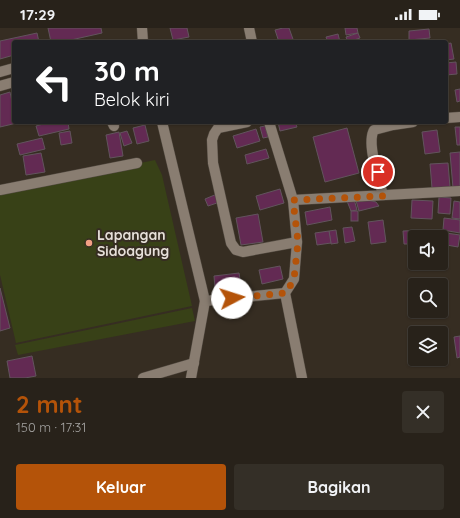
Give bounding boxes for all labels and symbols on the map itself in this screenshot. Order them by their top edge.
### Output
pin [361,155,395,189]
place label: Lapangan Sidoagung [97,226,169,260]
marker: Lapangan Sidoagung [84,238,94,248]
position arrow [211,277,253,319]

